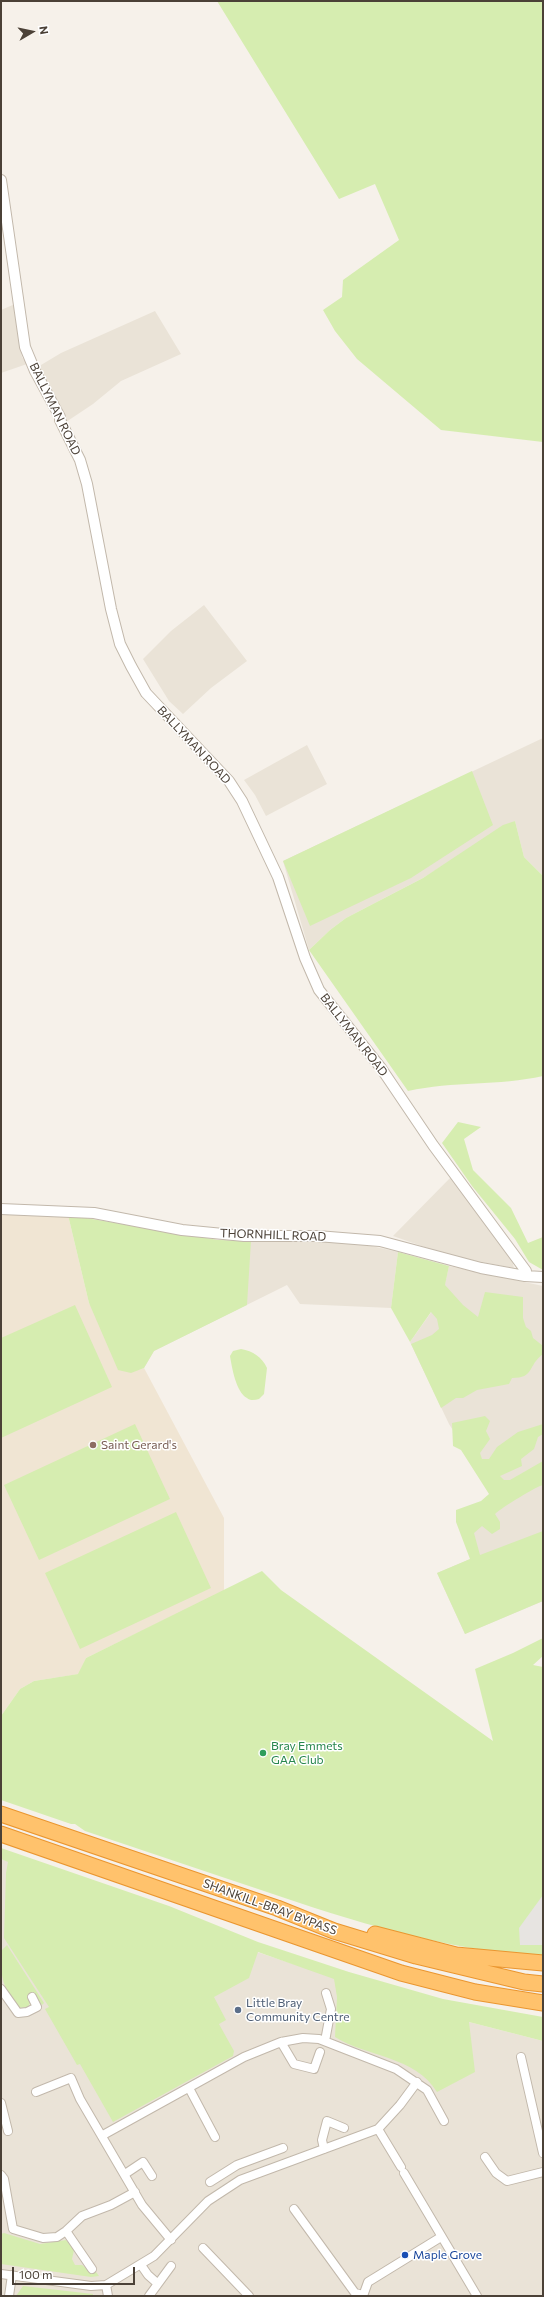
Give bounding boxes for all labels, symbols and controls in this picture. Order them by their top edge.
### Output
north arrow [12,12,52,52]
text: N [37,25,51,35]
street label: BALLYMAN ROAD [26,360,84,458]
street label: BALLYMAN ROAD [154,703,234,787]
street label: BALLYMAN ROAD [317,991,391,1079]
street label: THORNHILL ROAD [220,1226,326,1244]
place label: Saint Gerard's [101,1438,177,1452]
marker: Saint Gerard's [88,1440,98,1450]
place label: Bray Emmets GAA Club [271,1739,343,1767]
marker: Bray Emmets GAA Club [258,1748,268,1758]
street label: SHANKILL-BRAY BYPASS [201,1876,339,1938]
place label: Little Bray Community Centre [246,1996,350,2024]
marker: Little Bray Community Centre [233,2005,243,2015]
place label: Maple Grove [413,2248,482,2262]
marker: Maple Grove [400,2250,410,2260]
scale bar [14,2259,137,2285]
text: 100 m [19,2267,53,2281]

